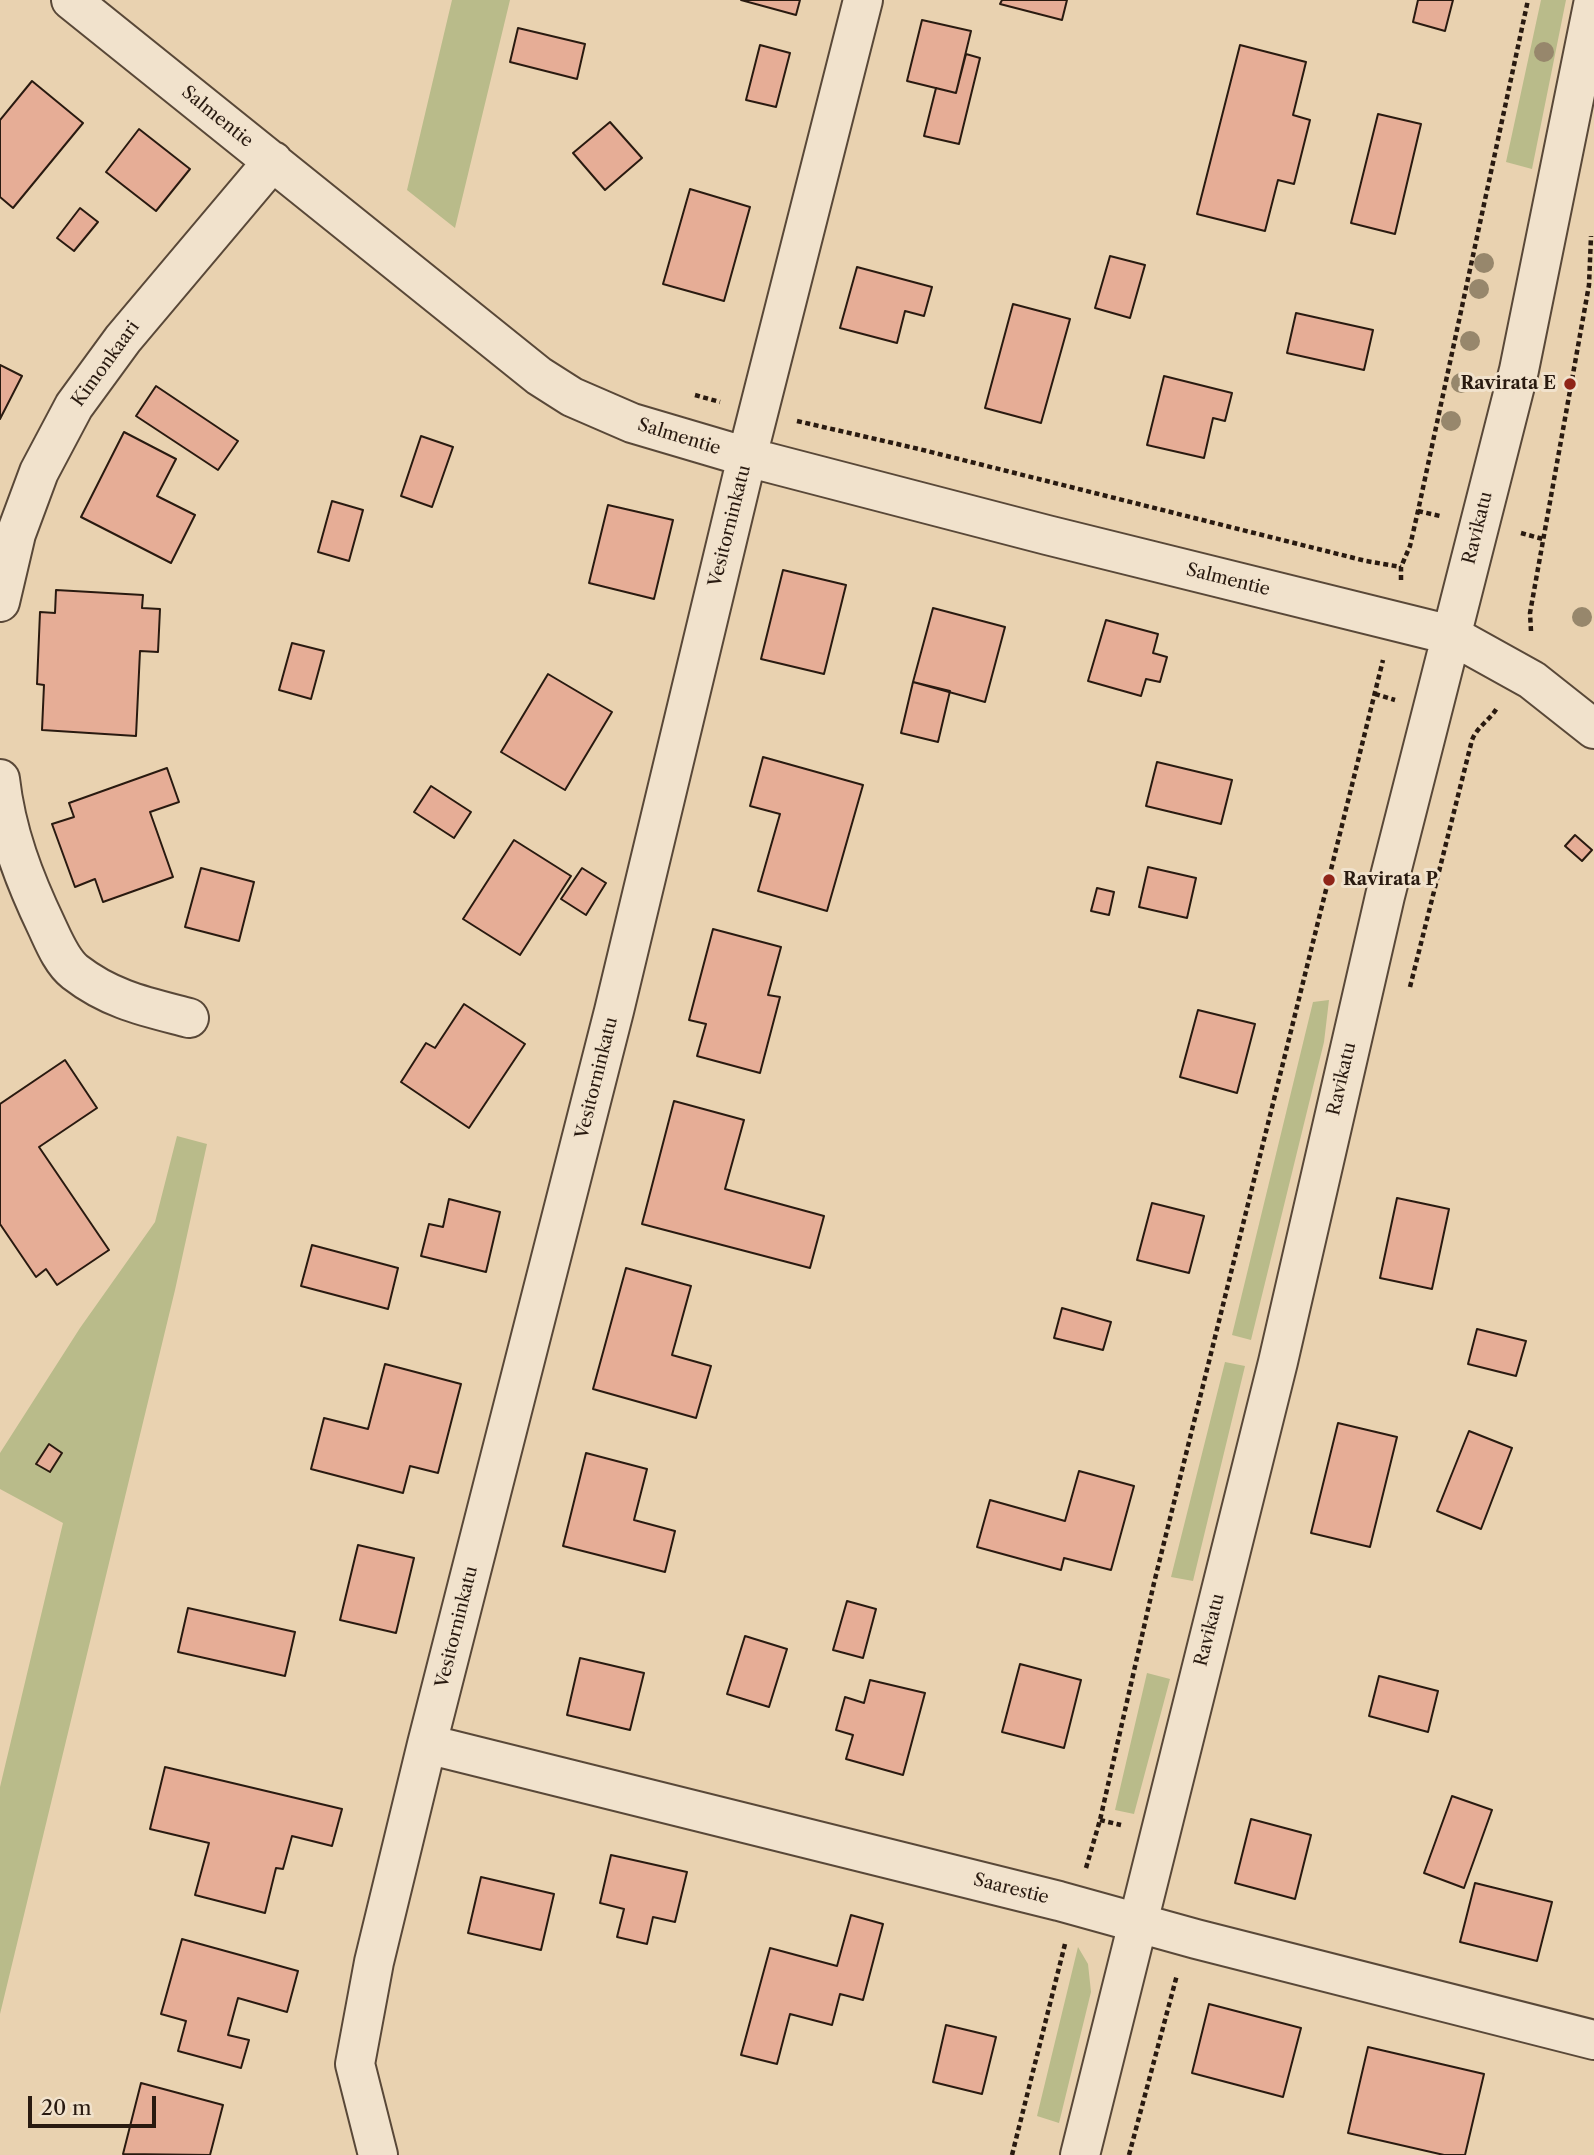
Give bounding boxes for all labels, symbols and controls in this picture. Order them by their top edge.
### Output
street label: Salmentie [177,82,257,152]
street label: Kimonkaari [68,317,144,411]
place label: Ravirata E [1460,373,1556,395]
marker: Ravirata E [1562,376,1578,392]
street label: Salmentie [635,414,723,460]
street label: Vesitorninkatu [704,463,756,589]
street label: Ravikatu [1459,489,1497,567]
street label: Salmentie [1184,559,1272,601]
place label: Ravirata P [1343,869,1438,891]
marker: Ravirata P [1321,872,1337,888]
street label: Vesitorninkatu [571,1015,623,1141]
street label: Ravikatu [1323,1040,1361,1118]
street label: Vesitorninkatu [431,1564,483,1690]
street label: Ravikatu [1191,1591,1229,1669]
street label: Saarestie [971,1869,1051,1909]
scale bar [32,2082,159,2126]
text: 20 m [41,2095,92,2120]

